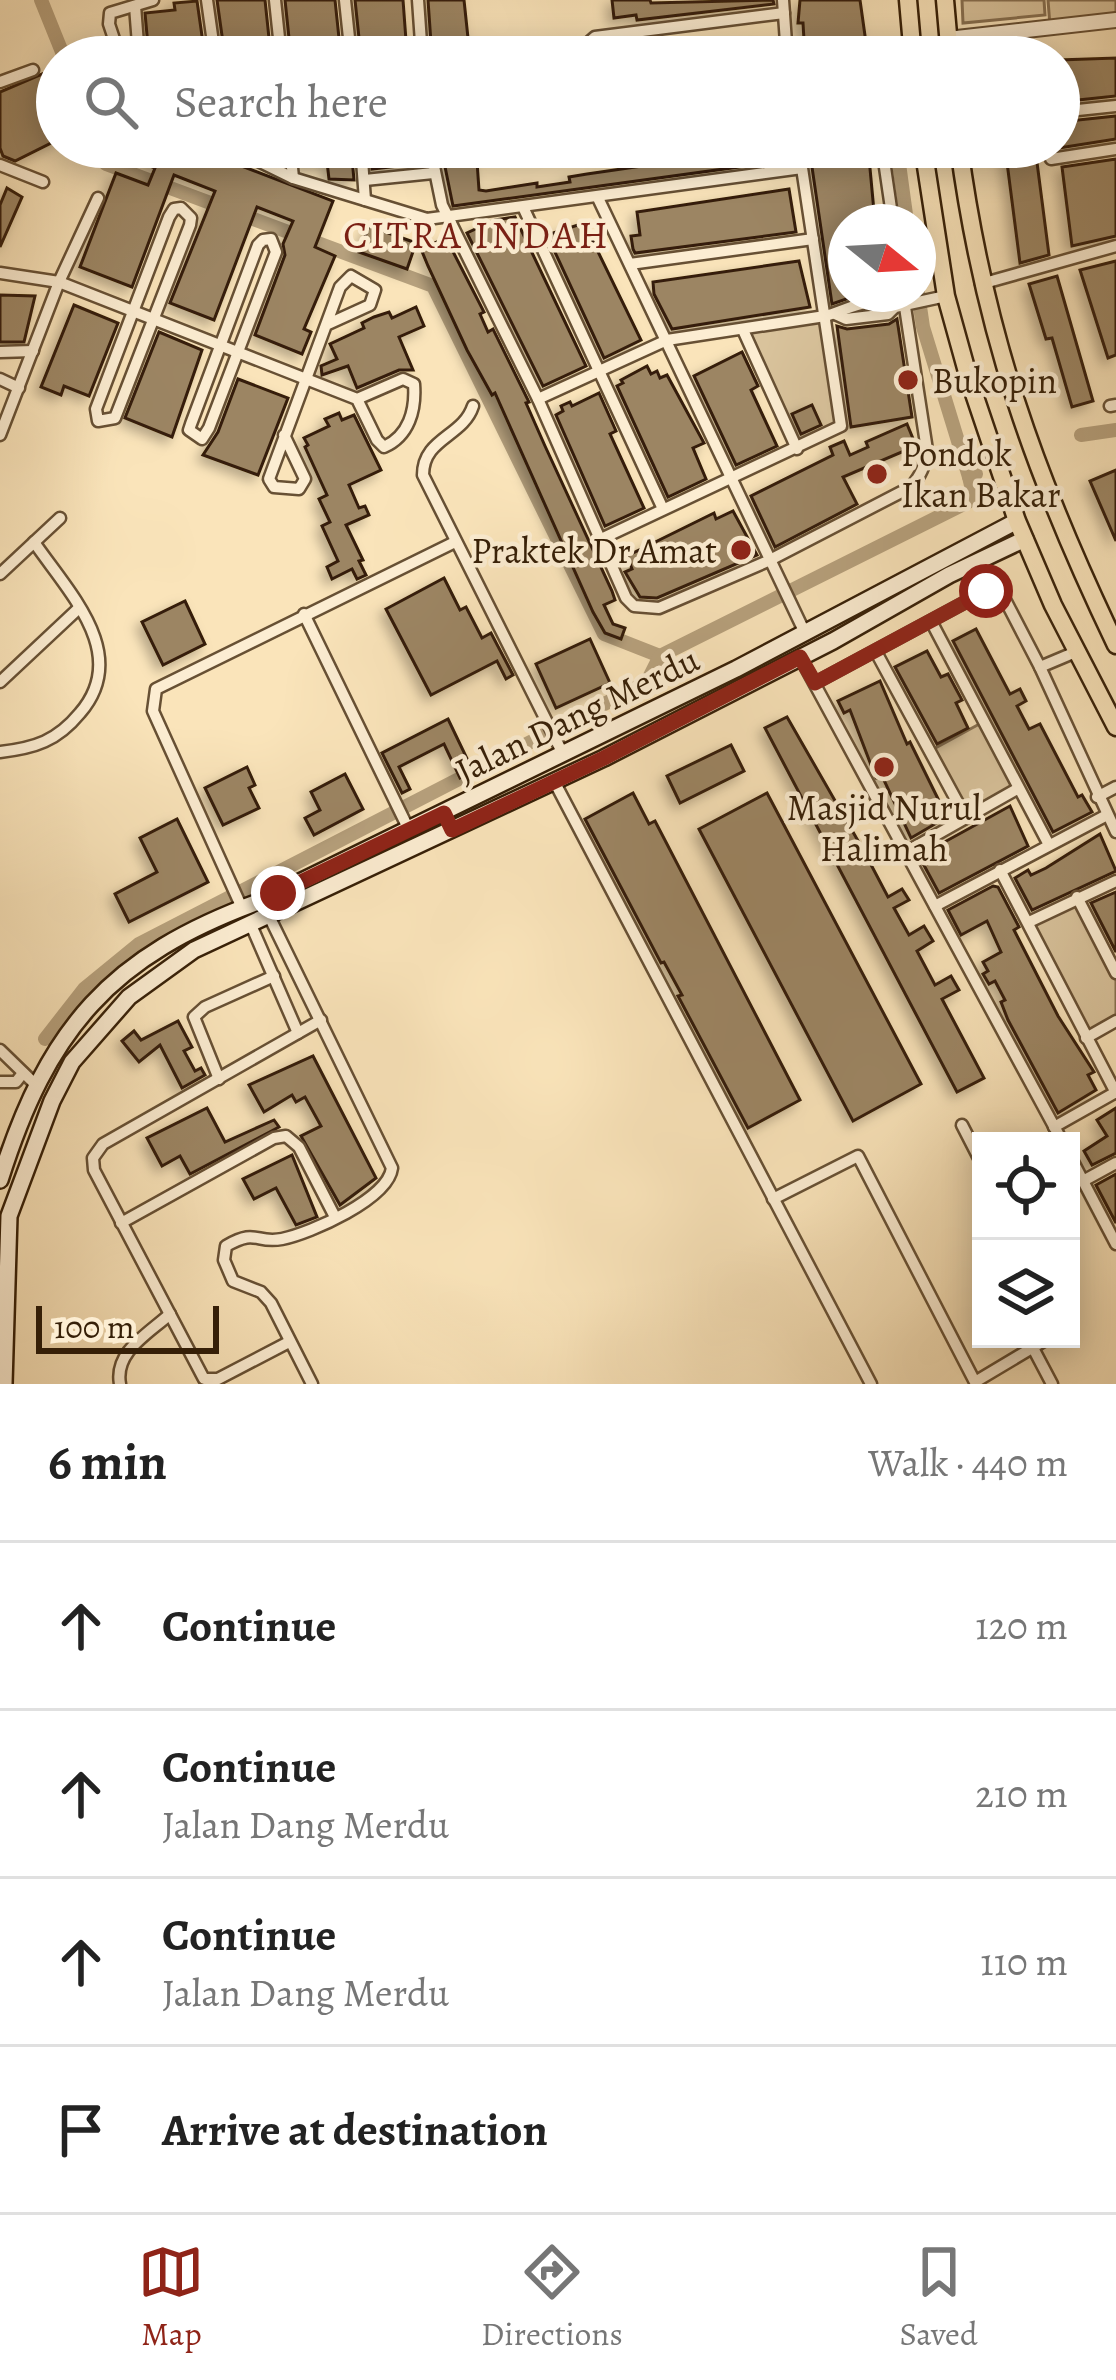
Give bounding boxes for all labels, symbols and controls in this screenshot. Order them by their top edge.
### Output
search box [36,36,1080,168]
icon: search [78,69,144,135]
text: Search here [174,71,388,133]
north arrow [828,204,936,312]
district label: CITRA INDAH [343,208,611,261]
place label: Bukopin [932,356,1057,405]
marker: Bukopin [895,367,921,393]
place label: Pondok Ikan Bakar [901,429,1061,519]
marker: Pondok Ikan Bakar [864,461,890,487]
place label: Praktek Dr Amat [471,526,717,575]
marker: Praktek Dr Amat [728,537,754,563]
route start [959,564,1013,618]
street label: Jalan Dang Merdu [447,634,708,795]
marker: Masjid Nurul Halimah [871,754,897,780]
place label: Masjid Nurul Halimah [787,783,981,873]
route end [251,866,305,920]
map controls [972,1132,1080,1348]
button: locate [972,1132,1080,1240]
button: layers [972,1240,1080,1348]
scale bar [36,1300,219,1353]
text: 100 m [54,1304,134,1349]
text: 6 min [48,1427,167,1497]
text: Walk · 440 m [868,1436,1068,1489]
icon: ahead [48,1593,114,1659]
text: Continue [162,1595,336,1657]
text: 120 m [975,1599,1068,1652]
text: Continue [162,1736,336,1798]
icon: ahead [48,1761,114,1827]
text: 210 m [975,1767,1068,1820]
text: Jalan Dang Merdu [162,1798,449,1851]
text: Continue [162,1904,336,1966]
icon: ahead [48,1929,114,1995]
text: 110 m [980,1935,1068,1988]
text: Jalan Dang Merdu [162,1966,449,2019]
icon: arrive [48,2097,114,2163]
text: Arrive at destination [162,2099,548,2161]
tab: Map [138,2239,204,2356]
tab: Directions [481,2239,623,2356]
tab: Saved [899,2239,978,2356]

